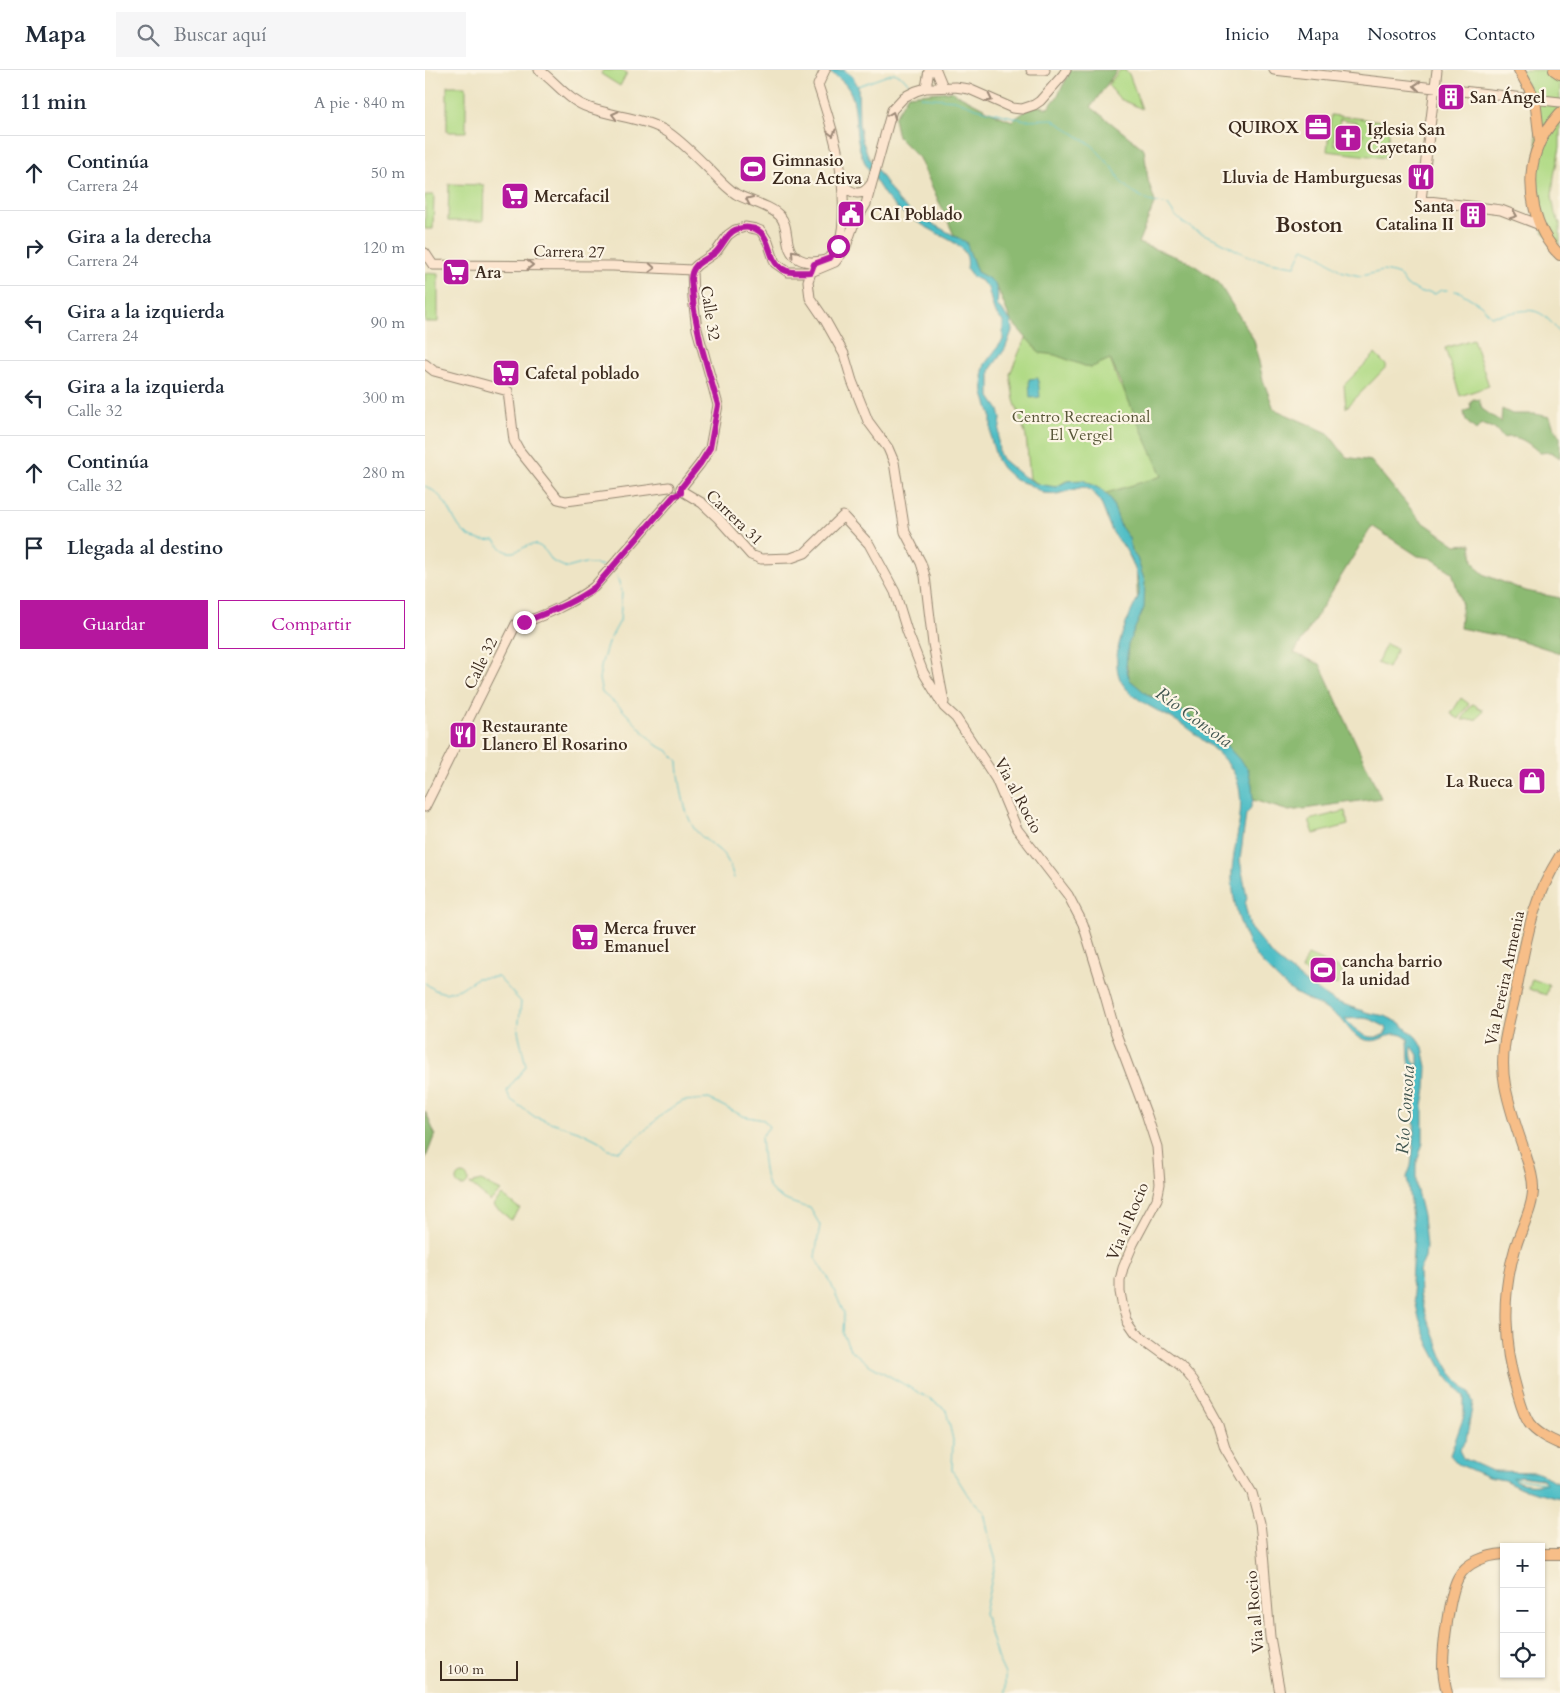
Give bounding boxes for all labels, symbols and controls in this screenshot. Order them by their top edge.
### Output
search box [116,12,466,57]
text: Mapa [25,18,86,51]
icon: search [134,21,162,49]
text: Buscar aquí [174,22,267,48]
text: Inicio [1225,22,1269,47]
text: Mapa [1297,22,1339,47]
text: Nosotros [1367,22,1436,47]
text: Contacto [1464,22,1535,47]
one-way arrow [1413,81,1421,92]
building icon: San Ángel [1436,82,1466,112]
place label: San Ángel [1470,86,1546,109]
text: 11 min [20,88,87,117]
text: A pie · 840 m [314,92,405,114]
one-way arrow [984,93,993,103]
one-way arrow [611,110,620,121]
one-way arrow [886,111,896,120]
office icon: QUIROX [1303,112,1333,142]
place label: QUIROX [1228,117,1300,139]
place label: Iglesia San Cayetano [1367,119,1446,159]
church icon: Iglesia San Cayetano [1333,123,1363,153]
one-way arrow [827,128,837,137]
text: Continúa [67,149,149,175]
place label: Gimnasio Zona Activa [772,150,862,190]
sports icon: Gimnasio Zona Activa [738,154,768,184]
icon: ahead [20,159,48,187]
text: 50 m [371,162,405,184]
restaurant icon: Lluvia de Hamburguesas [1406,162,1436,192]
place label: Lluvia de Hamburguesas [1222,167,1402,189]
text: Carrera 24 [67,175,139,197]
supermarket icon: Mercafacil [500,181,530,211]
place label: Mercafacil [534,186,610,208]
one-way arrow [745,196,754,207]
place label: Santa Catalina II [1376,196,1454,236]
public building icon: CAI Poblado [836,199,866,229]
building icon: Santa Catalina II [1458,200,1488,230]
place label: CAI Poblado [870,204,962,226]
one-way arrow [1509,209,1517,219]
district label: Boston [1275,211,1343,240]
text: Gira a la derecha [67,224,212,250]
icon: right [20,234,48,262]
route start [827,235,850,258]
text: 120 m [363,237,405,259]
street label: Carrera 27 [533,240,605,264]
text: Carrera 24 [67,250,139,272]
one-way arrow [791,250,800,259]
supermarket icon: Ara [441,257,471,287]
one-way arrow [526,260,534,270]
place label: Ara [475,262,501,284]
one-way arrow [648,263,656,274]
street label: Calle 32 [695,284,725,342]
text: Gira a la izquierda [67,299,225,325]
icon: left [20,309,48,337]
text: 90 m [371,312,405,334]
text: Carrera 24 [67,325,139,347]
supermarket icon: Cafetal poblado [491,358,521,388]
place label: Cafetal poblado [525,363,639,385]
text: Gira a la izquierda [67,374,225,400]
icon: left [20,384,48,412]
text: 300 m [363,387,405,409]
text: Calle 32 [67,400,122,422]
park label: Centro Recreacional El Vergel [1012,406,1150,446]
text: Continúa [67,449,149,475]
icon: ahead [20,459,48,487]
text: 280 m [363,462,405,484]
text: Calle 32 [67,475,122,497]
street label: Carrera 31 [701,485,768,550]
icon: arrive [20,534,48,562]
text: Llegada al destino [67,535,223,561]
button: Guardar [20,600,208,649]
button: Compartir [218,600,405,649]
route end [513,611,536,634]
street label: Calle 32 [459,634,503,693]
water label: Río Consota [1150,681,1237,754]
place label: Restaurante Llanero El Rosarino [482,716,628,756]
restaurant icon: Restaurante Llanero El Rosarino [448,720,478,750]
street label: Via al Rocio [989,754,1047,838]
shop icon: La Rueca [1517,766,1547,796]
place label: La Rueca [1446,771,1513,793]
street label: Vía Pereira Armenia [1480,909,1530,1048]
place label: Merca fruver Emanuel [604,918,697,958]
supermarket icon: Merca fruver Emanuel [570,922,600,952]
place label: cancha barrio la unidad [1342,951,1442,991]
sports icon: cancha barrio la unidad [1308,955,1338,985]
water label: Río Consota [1390,1065,1421,1155]
street label: Via al Rocio [1102,1179,1154,1264]
map controls [1500,1543,1545,1678]
button: + [1500,1543,1545,1588]
street label: Via al Rocio [1240,1569,1270,1654]
button: − [1500,1588,1545,1633]
button: locate [1500,1633,1545,1678]
scale bar [440,1658,517,1681]
text: 100 m [447,1660,484,1679]

